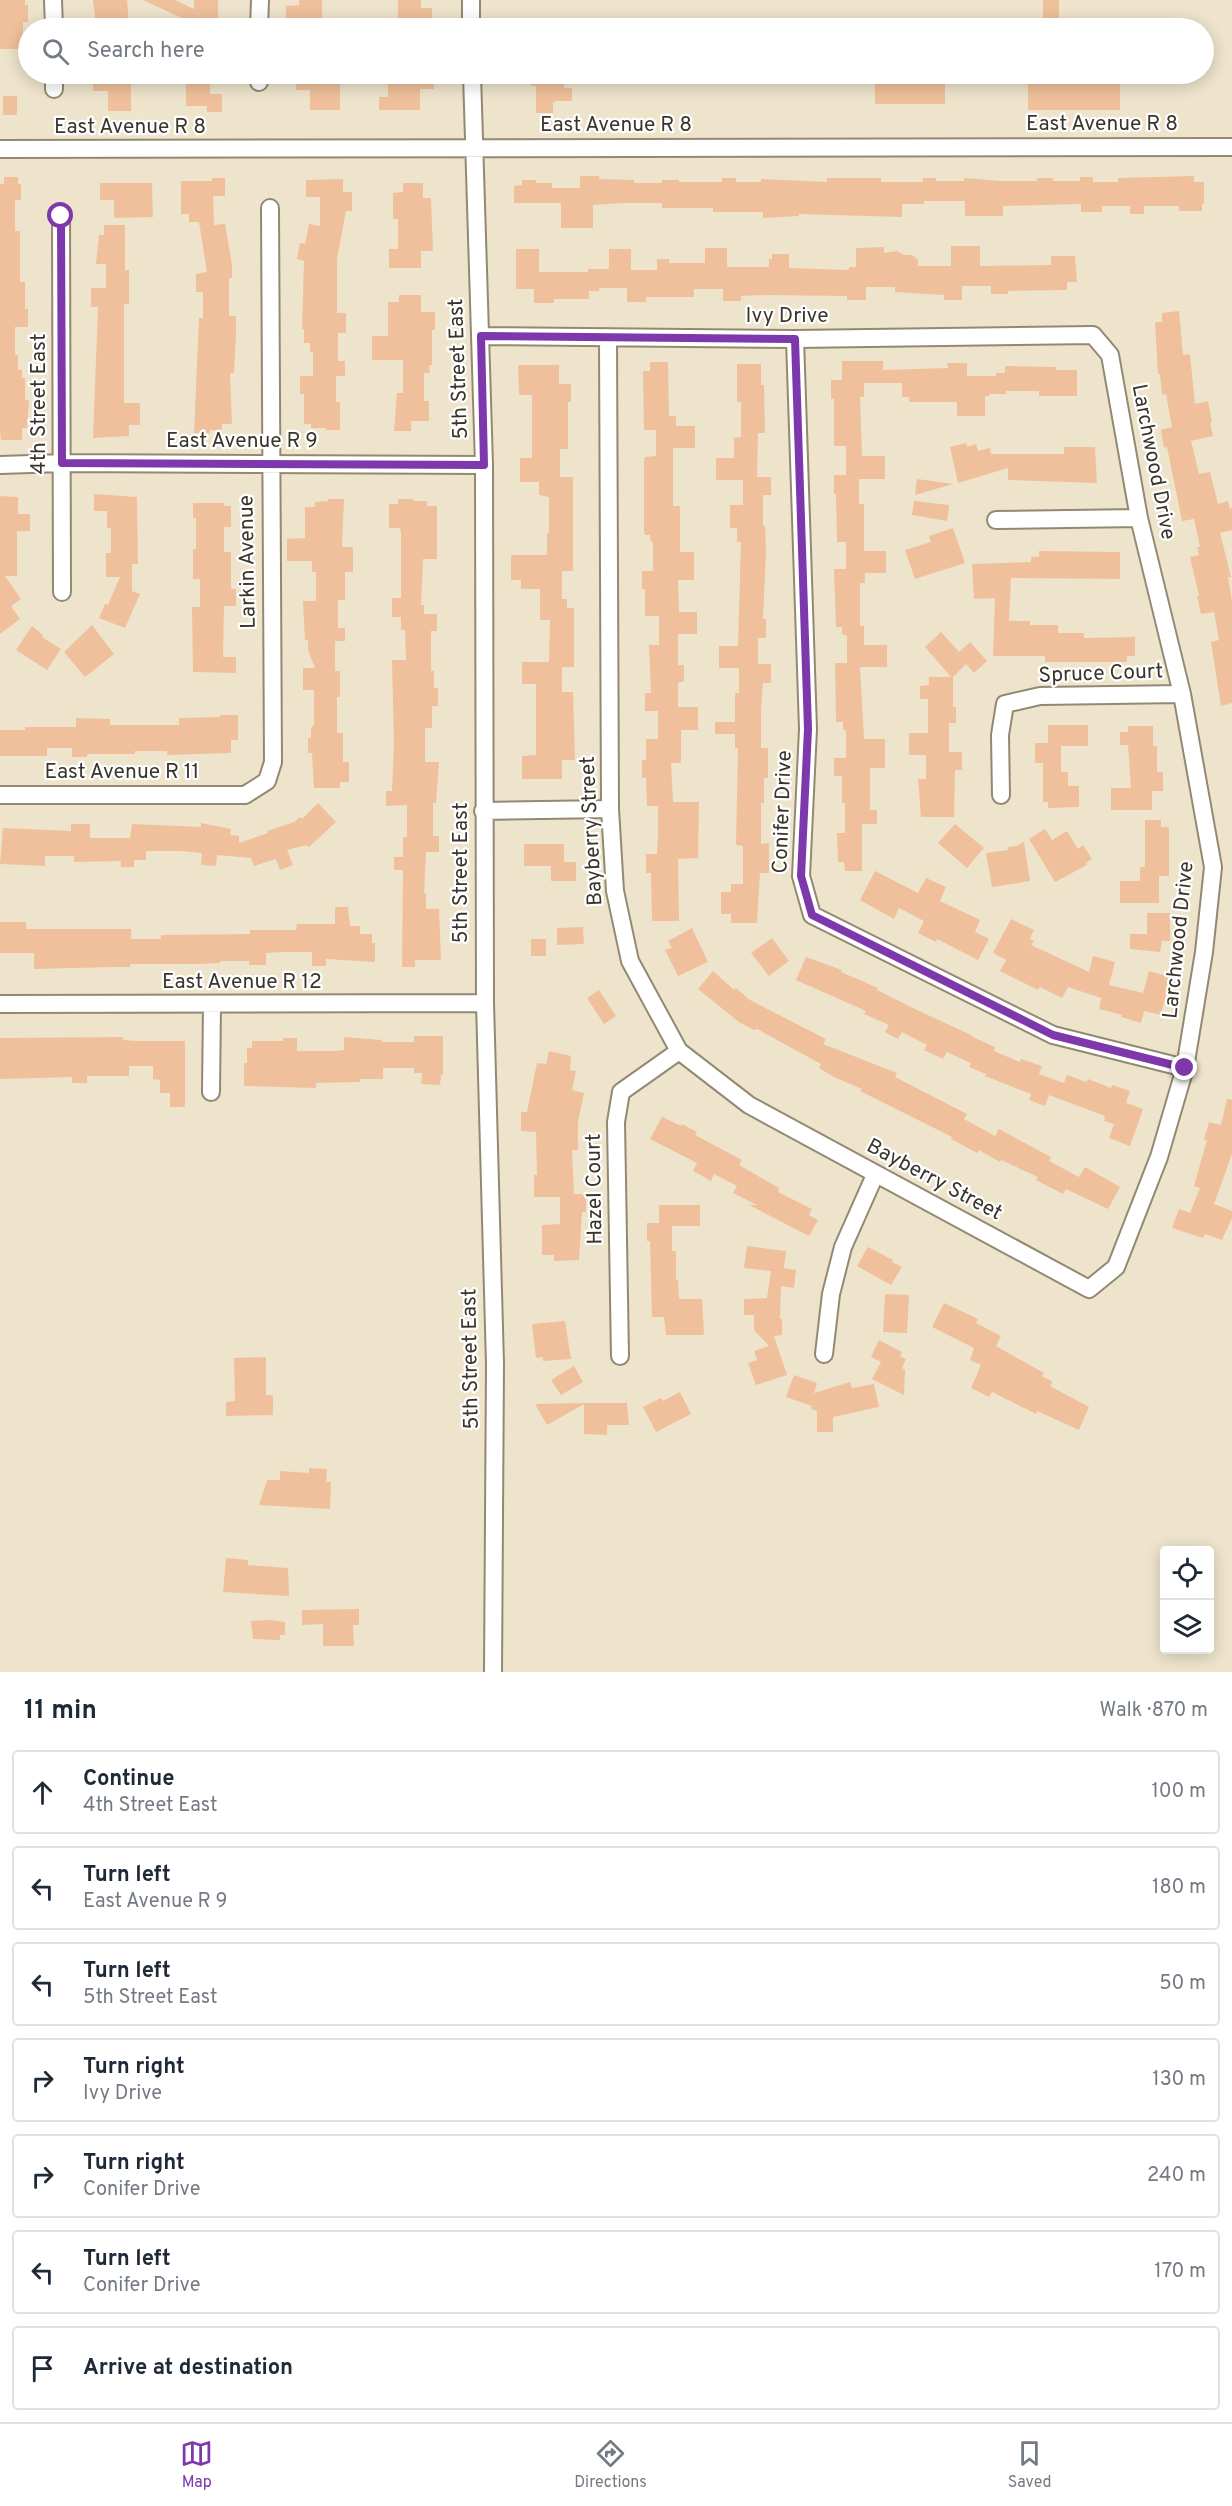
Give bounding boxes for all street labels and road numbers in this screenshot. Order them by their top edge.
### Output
street label: East Avenue R 8 [1026,111,1178,138]
street label: East Avenue R 8 [540,112,692,139]
street label: East Avenue R 8 [54,114,206,141]
street label: 5th Street East [443,298,475,440]
street label: Ivy Drive [745,303,829,330]
street label: 4th Street East [26,333,53,475]
street label: Larchwood Drive [1125,382,1181,542]
street label: East Avenue R 9 [166,428,318,455]
street label: Larkin Avenue [233,495,263,629]
street label: Spruce Court [1038,658,1164,690]
street label: Conifer Drive [767,750,799,874]
street label: Bayberry Street [575,755,609,907]
street label: East Avenue R 11 [45,759,199,786]
street label: 5th Street East [448,802,475,944]
street label: Larchwood Drive [1157,860,1201,1020]
street label: East Avenue R 12 [162,969,322,996]
street label: Hazel Court [581,1133,609,1245]
street label: Bayberry Street [861,1133,1007,1227]
street label: 5th Street East [456,1288,486,1430]

